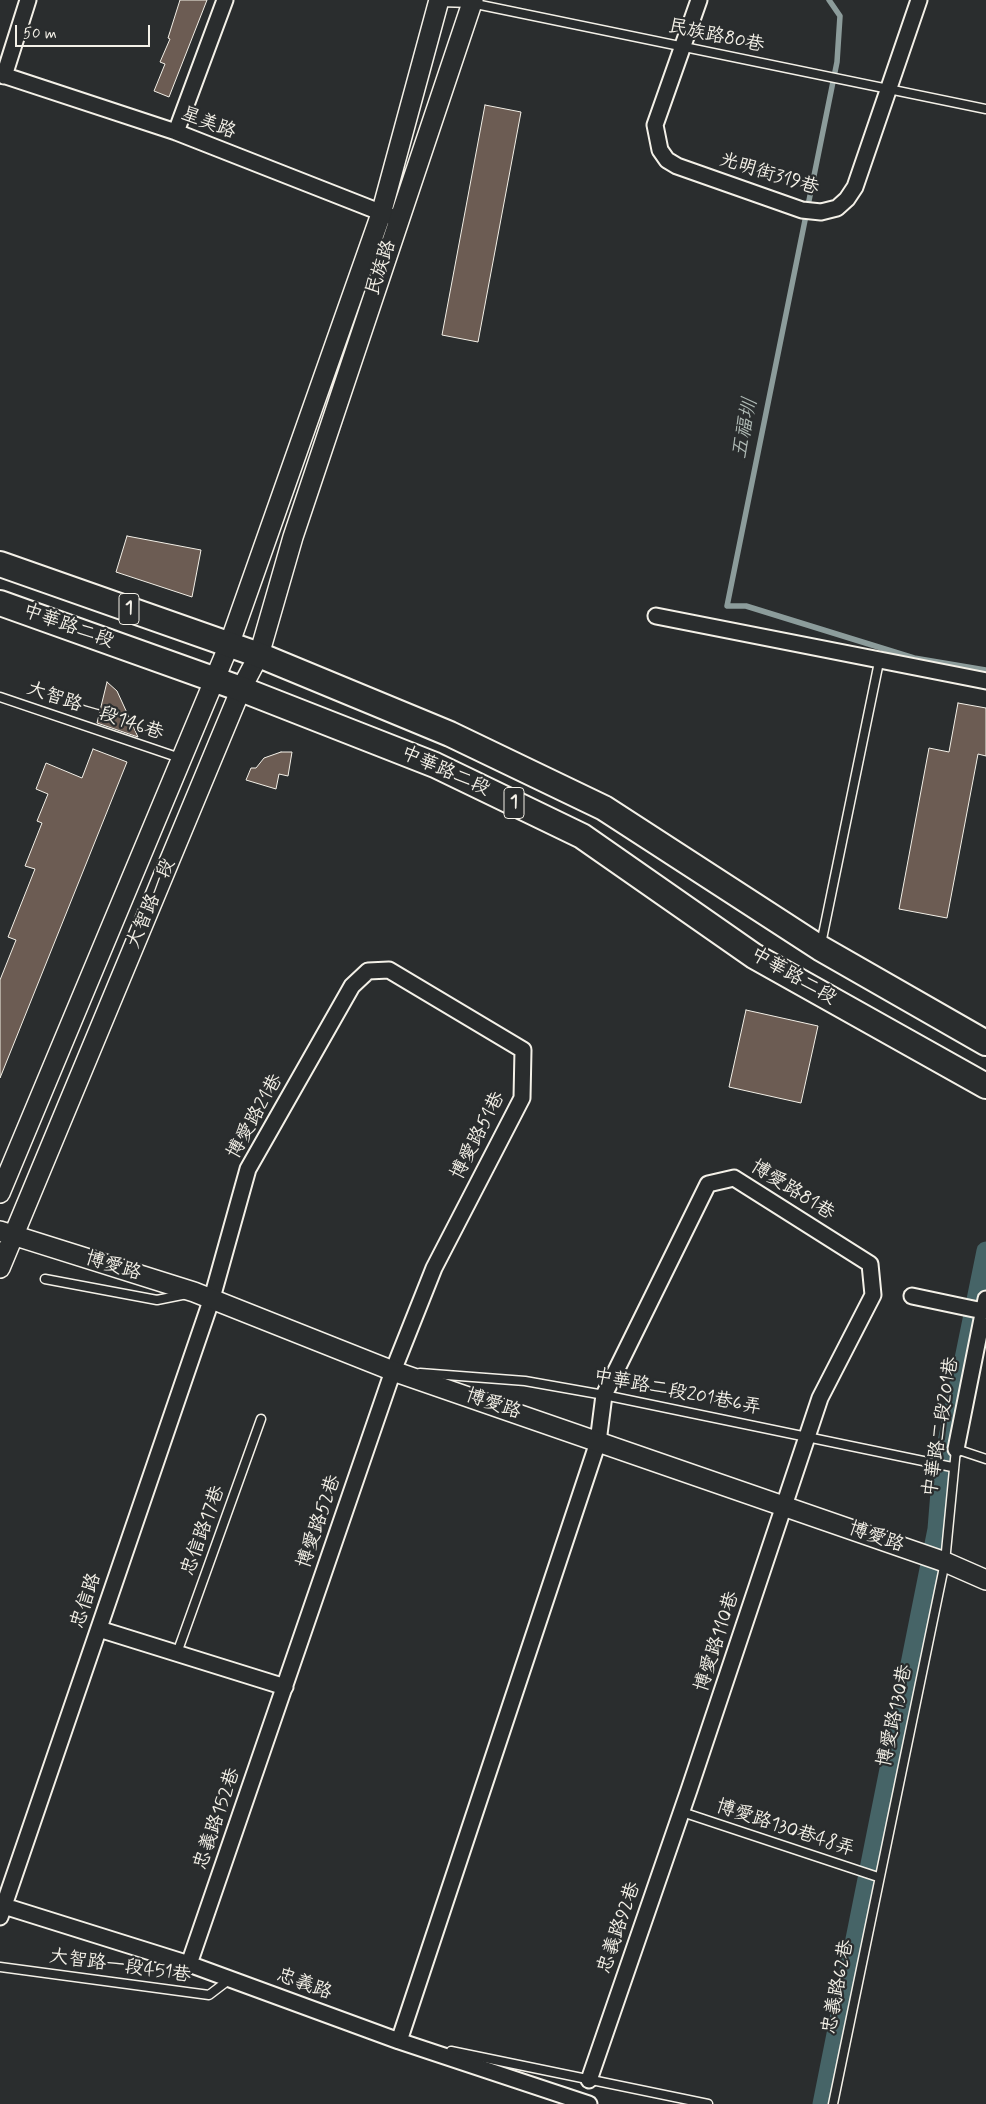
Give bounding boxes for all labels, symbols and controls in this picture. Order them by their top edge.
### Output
scale bar [18,15,152,47]
street label: 民族路80巷 [666,16,766,58]
text: 50 m [23,24,57,44]
street label: 星美路 [177,103,239,145]
street label: 光明街319巷 [717,149,821,201]
street label: 民族路 [362,237,402,299]
water label: 五福圳 [728,397,764,461]
road number: 1 [119,594,139,624]
street label: 中華路二段 [19,600,117,654]
street label: 大智路一段146巷 [24,678,166,746]
street label: 中華路二段 [397,742,493,802]
road number: 1 [504,788,524,818]
street label: 大智路一段 [123,856,181,952]
street label: 中華路二段 [746,943,840,1011]
street label: 博愛路21巷 [223,1071,289,1163]
street label: 博愛路51巷 [447,1088,511,1184]
street label: 博愛路81巷 [746,1156,838,1226]
street label: 博愛路 [82,1248,144,1286]
street label: 中華路二段201巷 [920,1355,964,1499]
street label: 中華路二段201巷6弄 [591,1366,763,1420]
street label: 博愛路 [462,1385,524,1425]
street label: 博愛路52巷 [293,1472,347,1572]
street label: 忠信路17巷 [177,1483,231,1579]
street label: 博愛路 [845,1518,907,1558]
street label: 忠信路 [67,1570,107,1632]
street label: 博愛路110巷 [691,1589,745,1695]
street label: 博愛路130巷 [874,1663,918,1769]
street label: 忠義路152巷 [190,1765,246,1873]
street label: 博愛路130巷48弄 [713,1796,857,1862]
street label: 忠義路92巷 [594,1879,646,1977]
street label: 忠義路62巷 [819,1938,859,2036]
street label: 大智路一段451巷 [48,1946,192,1988]
street label: 忠義路 [273,1965,335,2005]

